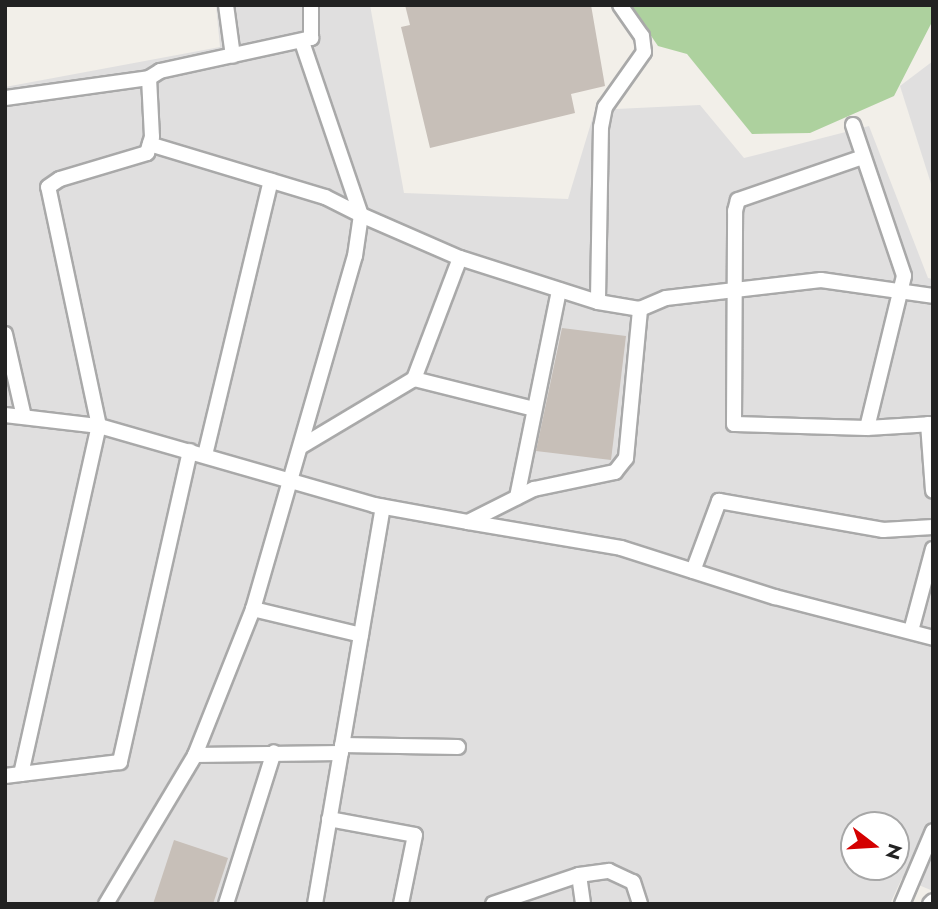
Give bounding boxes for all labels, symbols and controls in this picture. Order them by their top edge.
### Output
north arrow [840,811,910,881]
text: N [879,841,909,863]

